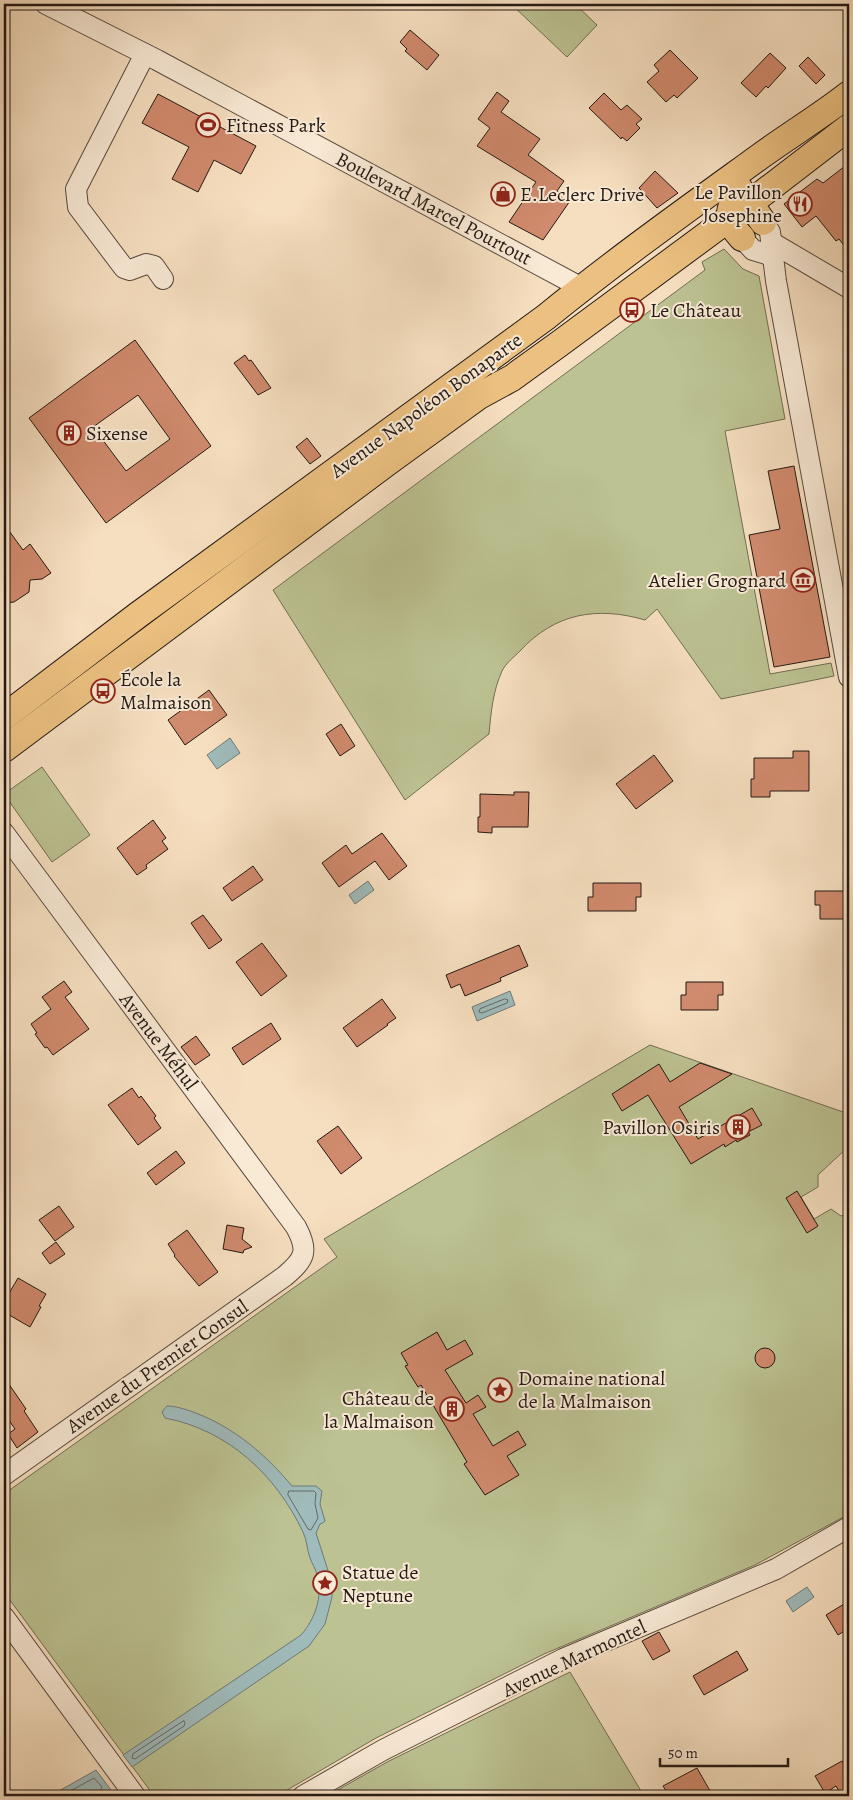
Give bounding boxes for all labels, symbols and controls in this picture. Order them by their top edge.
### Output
sports icon: Fitness Park [195,112,221,138]
place label: Fitness Park [226,112,326,139]
street label: Boulevard Marcel Pourtout [331,145,537,272]
place label: Le Pavillon Josephine [694,179,782,229]
shop icon: E.Leclerc Drive [490,181,516,207]
place label: E.Leclerc Drive [520,181,644,208]
restaurant icon: Le Pavillon Josephine [787,191,813,217]
bus stop icon: Le Château [619,297,645,323]
place label: Le Château [650,297,741,324]
street label: Avenue Napoléon Bonaparte [324,327,528,485]
building icon: Sixense [56,420,82,446]
place label: Sixense [86,420,148,447]
place label: Atelier Grognard [648,567,786,594]
museum icon: Atelier Grognard [790,567,816,593]
place label: École la Malmaison [120,666,212,716]
bus stop icon: École la Malmaison [90,678,116,704]
street label: Avenue Méhul [112,986,204,1096]
place label: Pavillon Osiris [602,1114,720,1141]
building icon: Pavillon Osiris [725,1114,751,1140]
street label: Avenue du Premier Consul [60,1293,254,1440]
place label: Domaine national de la Malmaison [518,1365,665,1415]
place icon: Domaine national de la Malmaison [487,1377,513,1403]
place label: Château de la Malmaison [324,1385,434,1435]
building icon: Château de la Malmaison [439,1396,465,1422]
place label: Statue de Neptune [342,1559,419,1609]
place icon: Statue de Neptune [312,1570,338,1596]
street label: Avenue Marmontel [497,1613,650,1704]
scale bar [660,1735,788,1767]
text: 50 m [668,1743,698,1763]

